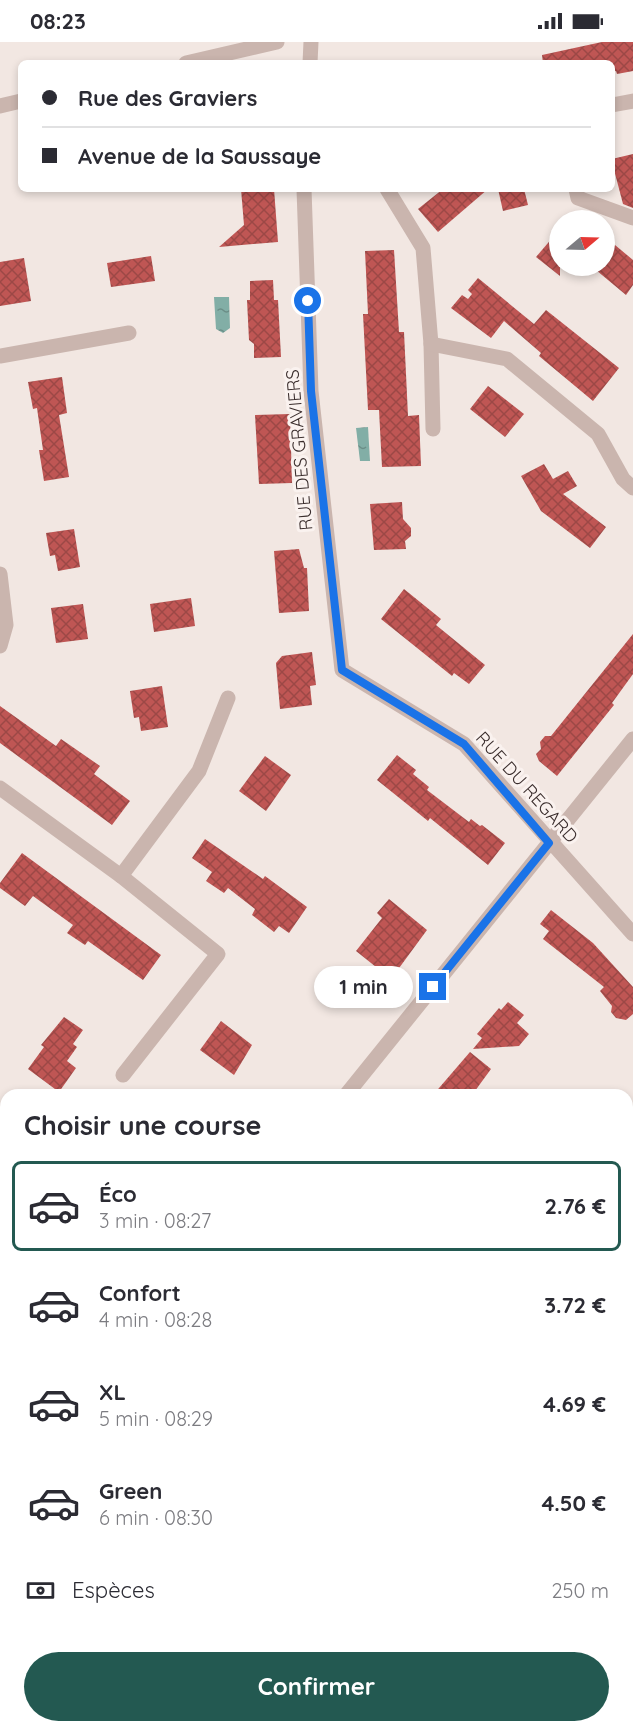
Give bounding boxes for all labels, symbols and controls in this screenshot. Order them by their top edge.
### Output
text: 08:23 [30,7,86,35]
text: Rue des Graviers [78,84,257,112]
text: Avenue de la Saussaye [78,142,321,170]
north arrow [549,210,615,276]
map controls [549,210,615,276]
route start [294,287,321,314]
street label: RUE DES GRAVIERS [281,369,317,531]
street label: RUE DU REGARD [471,727,583,848]
callout: 1 min [313,966,412,1008]
route end [419,973,446,1000]
text: 1 min [339,974,388,999]
text: Choisir une course [24,1108,261,1142]
icon: car [27,1179,81,1233]
text: Éco [99,1180,137,1208]
text: 2.76 € [544,1192,606,1220]
text: 3 min · 08:27 [99,1208,211,1233]
icon: car [27,1278,81,1332]
text: Confort [99,1279,181,1307]
text: 3.72 € [544,1291,606,1319]
text: 4 min · 08:28 [99,1307,212,1332]
icon: car [27,1377,81,1431]
text: XL [99,1378,126,1406]
text: 4.69 € [543,1390,606,1418]
text: 5 min · 08:29 [99,1406,213,1431]
icon: car [27,1476,81,1530]
text: Green [99,1477,162,1505]
text: 4.50 € [541,1489,606,1517]
text: 6 min · 08:30 [99,1505,213,1530]
icon: cash [24,1574,57,1607]
text: Espèces [72,1576,155,1604]
text: 250 m [551,1578,609,1603]
button: Confirmer [24,1652,609,1721]

